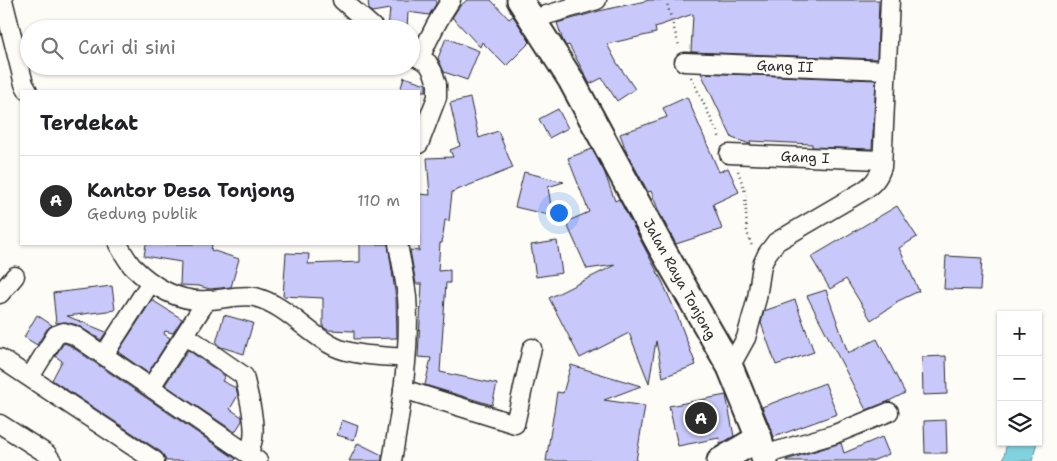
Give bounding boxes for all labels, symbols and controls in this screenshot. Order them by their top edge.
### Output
search box [20,20,420,75]
icon: search [38,34,66,62]
text: Cari di sini [78,35,176,60]
street label: Gang II [756,56,814,76]
text: Terdekat [40,109,138,137]
street label: Gang I [780,147,830,167]
text: Kantor Desa Tonjong [87,178,295,203]
text: A [50,190,62,211]
text: 110 m [357,190,400,211]
your location [546,200,572,226]
text: Gedung publik [87,203,198,224]
street label: Jalan Raya Tonjong [639,215,721,343]
map controls [997,311,1042,446]
button: + [997,311,1042,356]
button: − [997,356,1042,401]
pin: A [685,399,717,437]
button: layers [997,401,1042,446]

